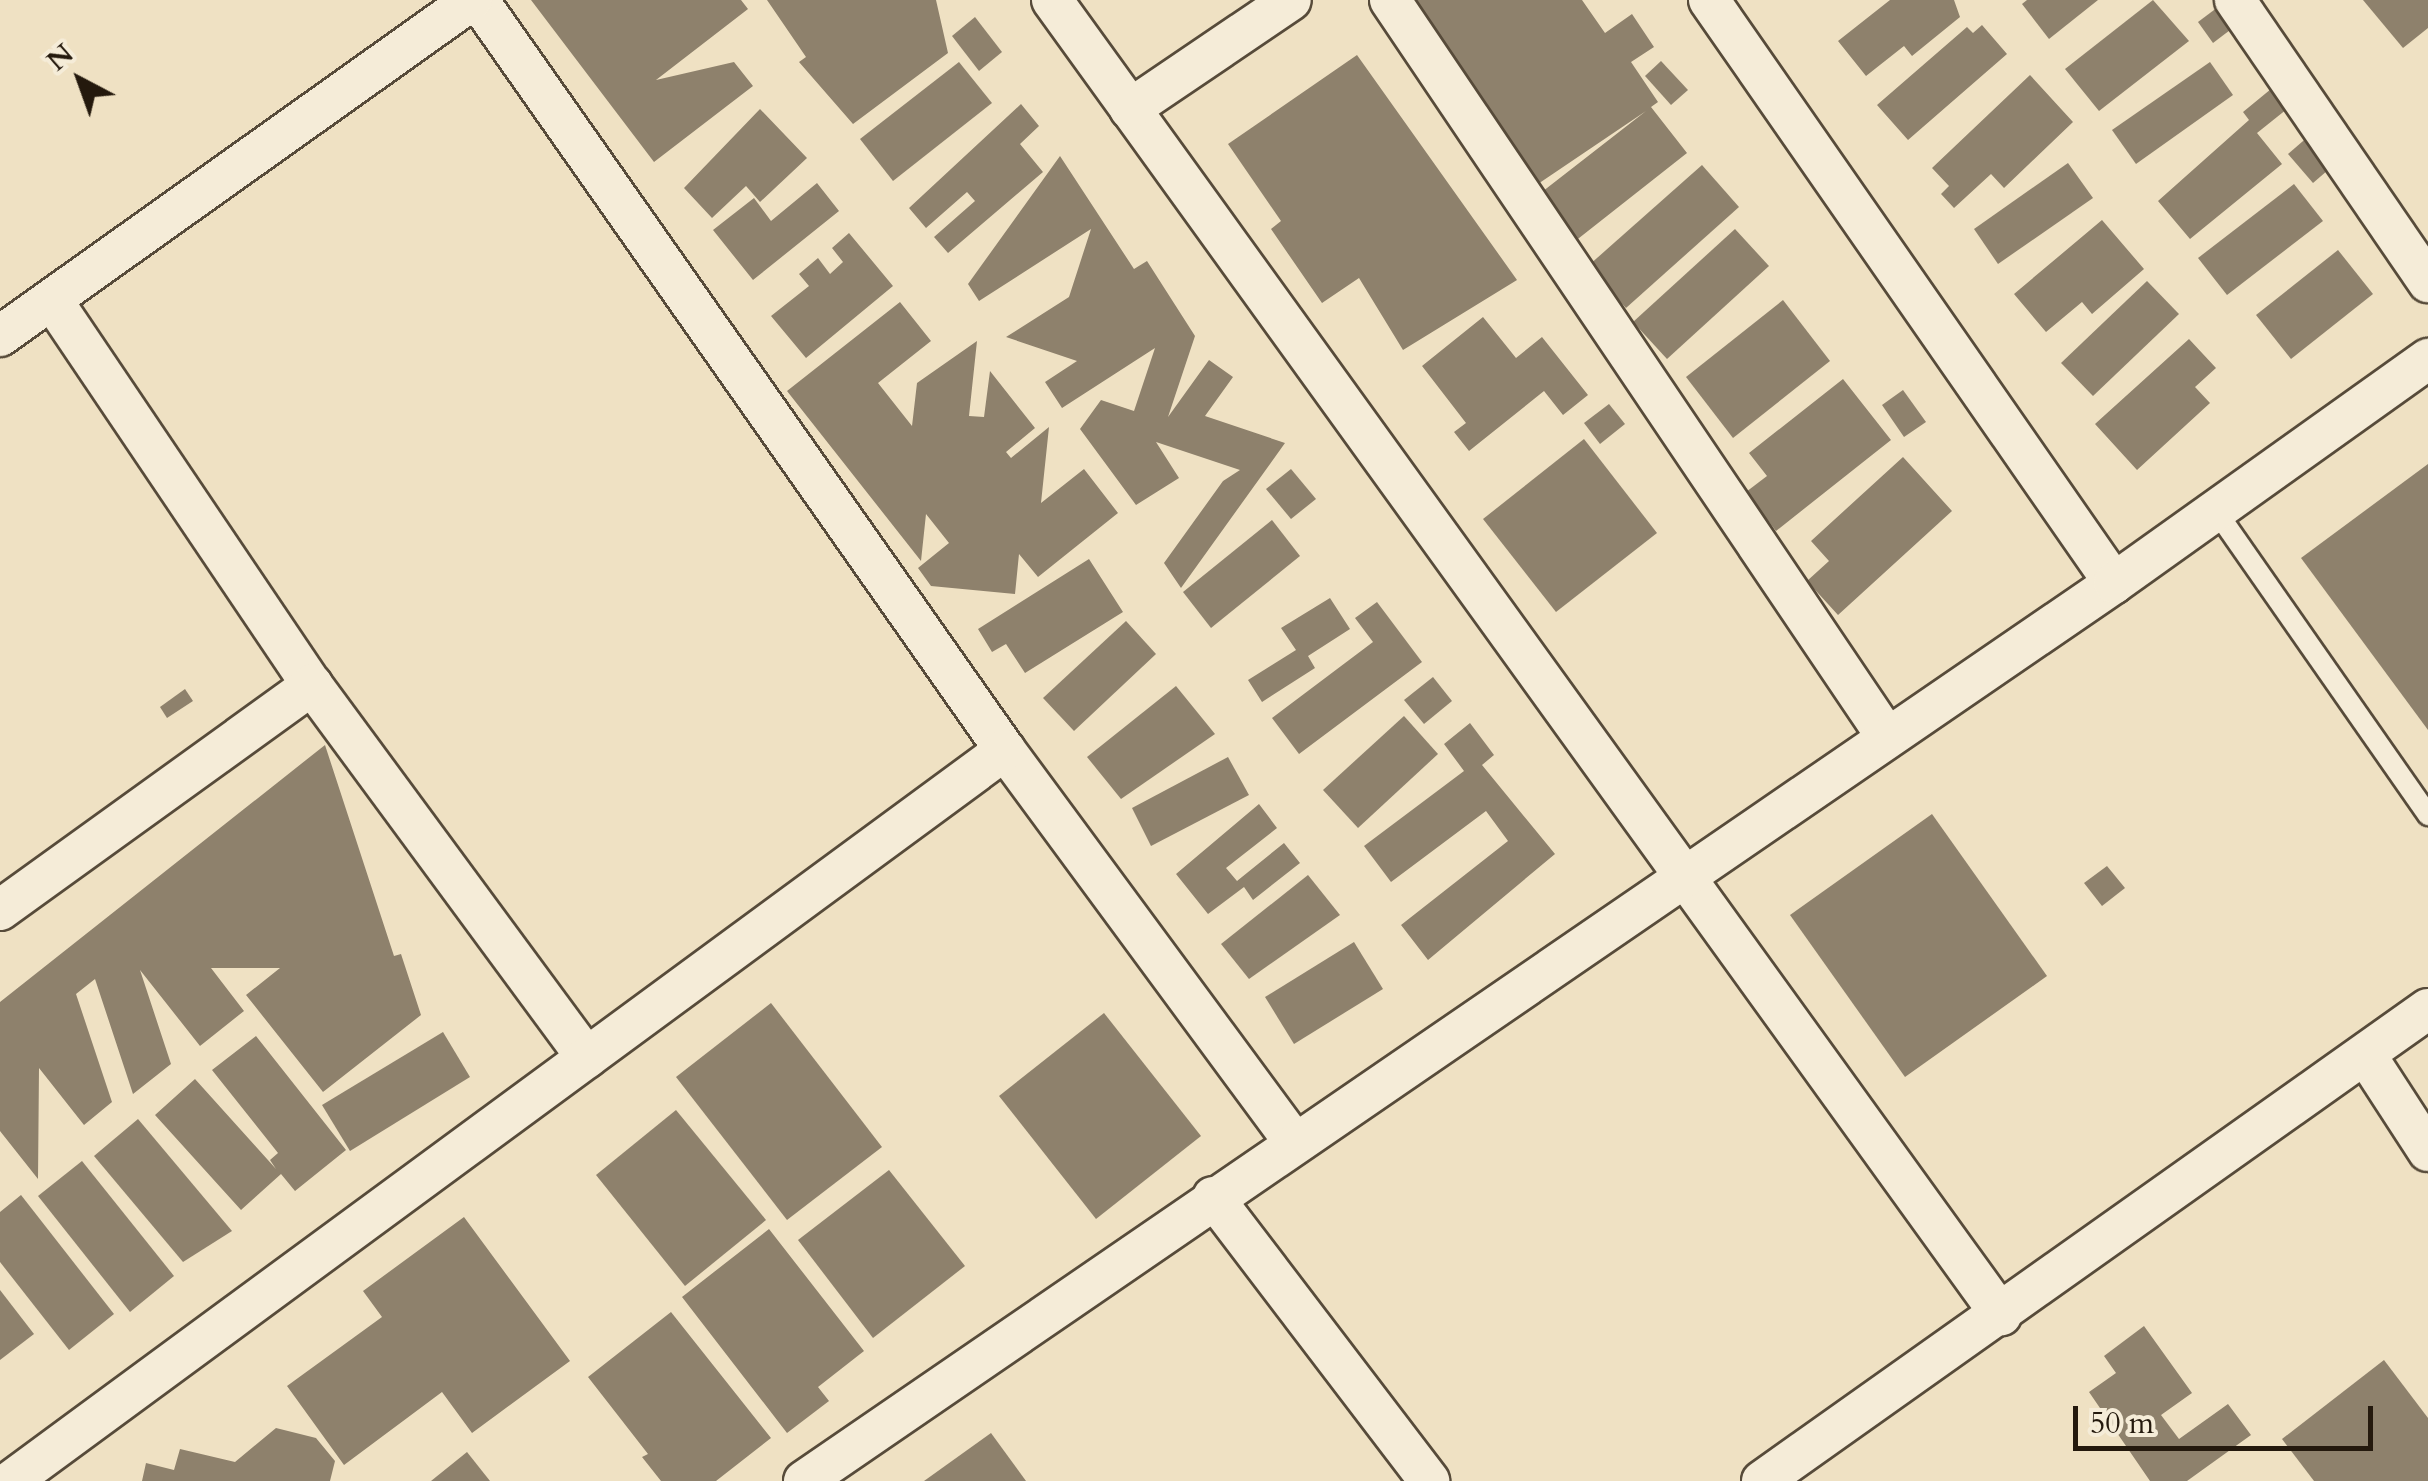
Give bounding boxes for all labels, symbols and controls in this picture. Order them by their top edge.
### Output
north arrow [30,30,130,130]
text: N [39,35,82,80]
scale bar [2078,1386,2378,1448]
text: 50 m [2090,1403,2154,1444]

